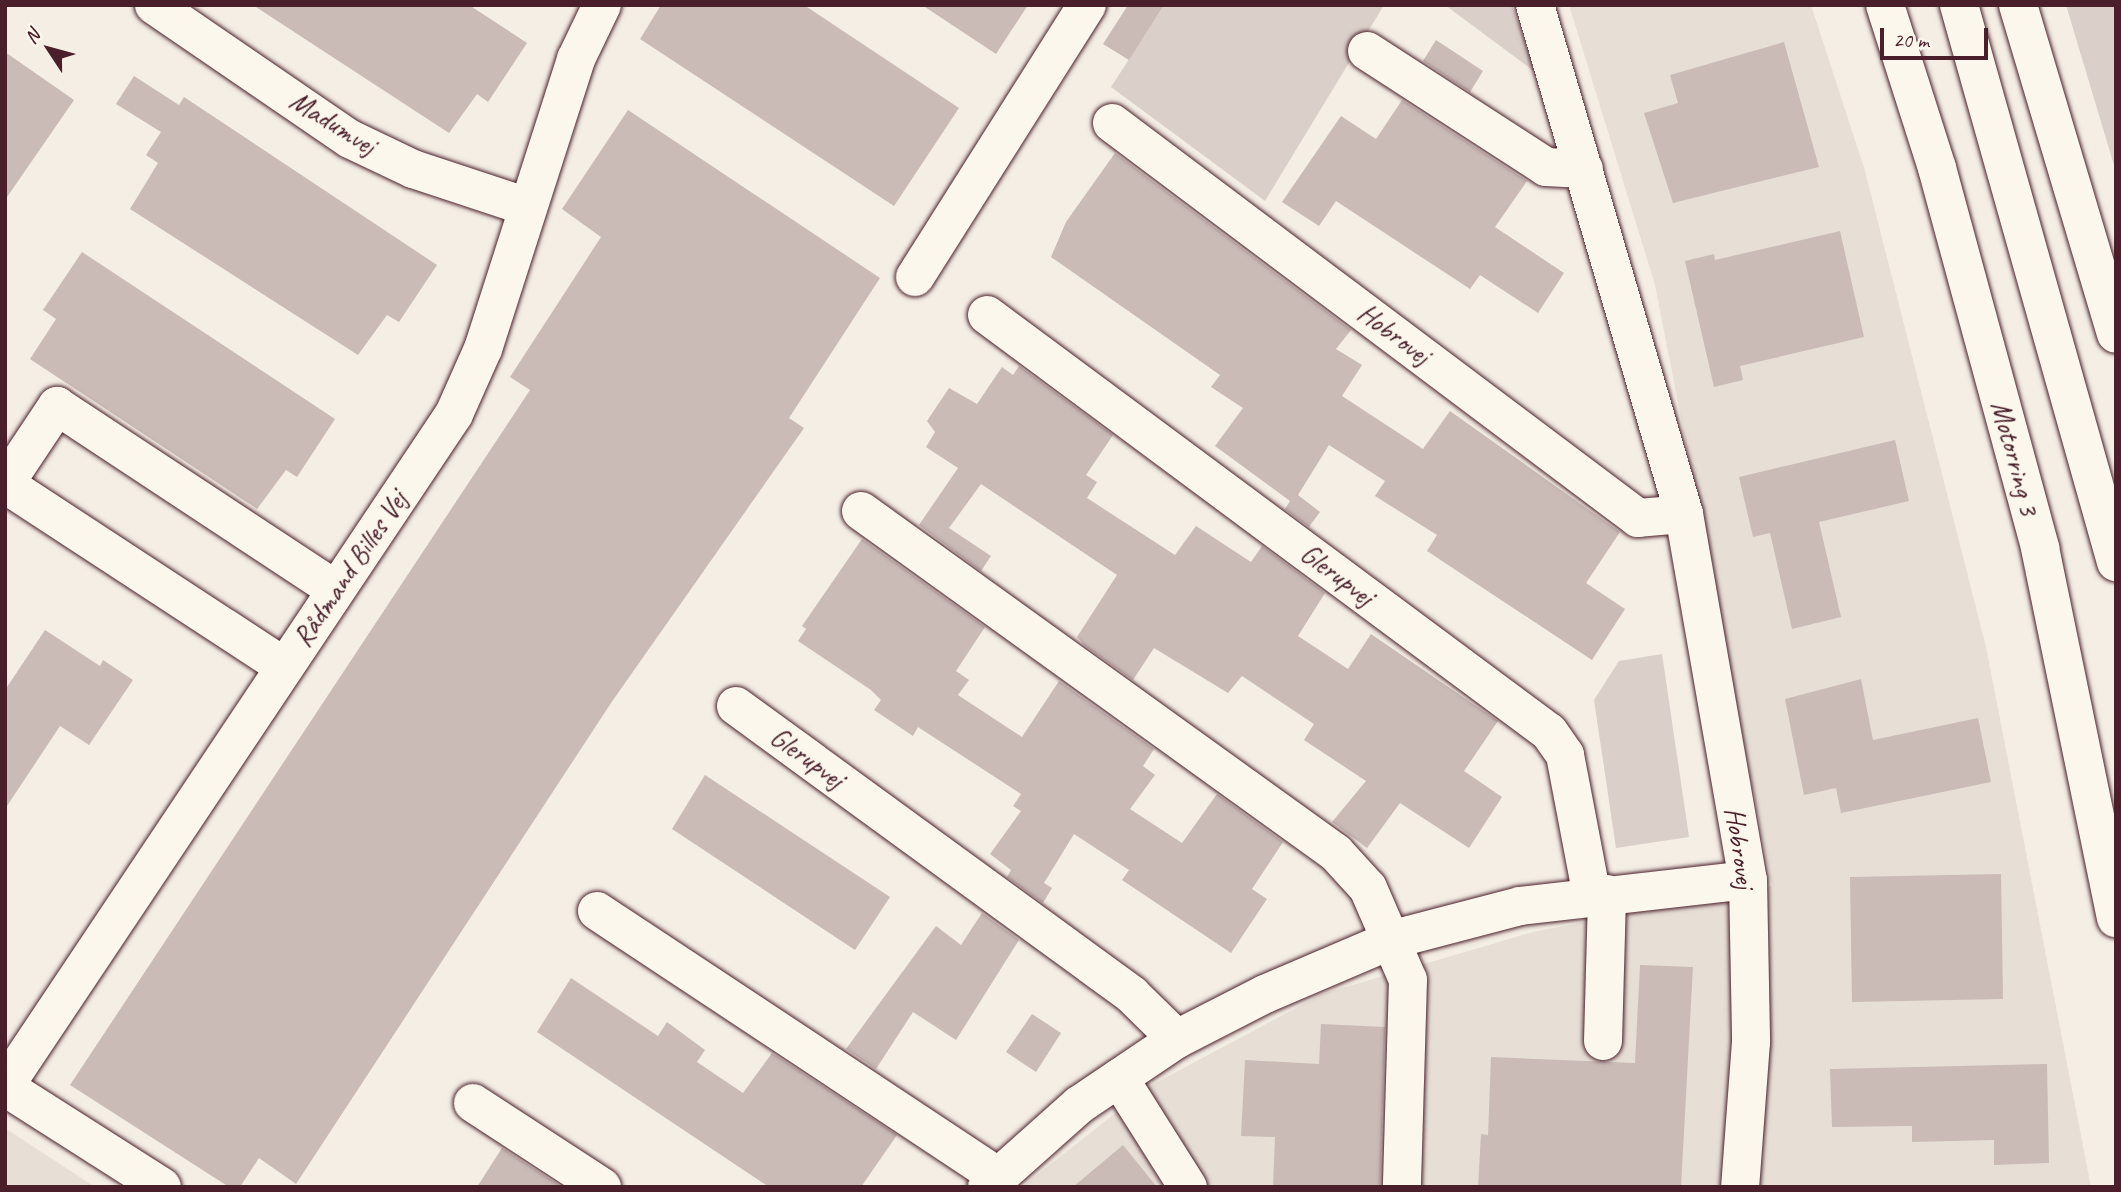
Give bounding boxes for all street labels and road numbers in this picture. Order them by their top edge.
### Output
street label: Madumvej [284,84,382,162]
street label: Hobrovej [1351,296,1437,372]
street label: Motorring 3 [1984,397,2046,519]
street label: Rådmand Billes Vej [286,485,414,653]
street label: Glerupvej [1294,537,1380,613]
street label: Glerupvej [764,720,850,796]
street label: Hobrovej [1718,805,1762,891]

